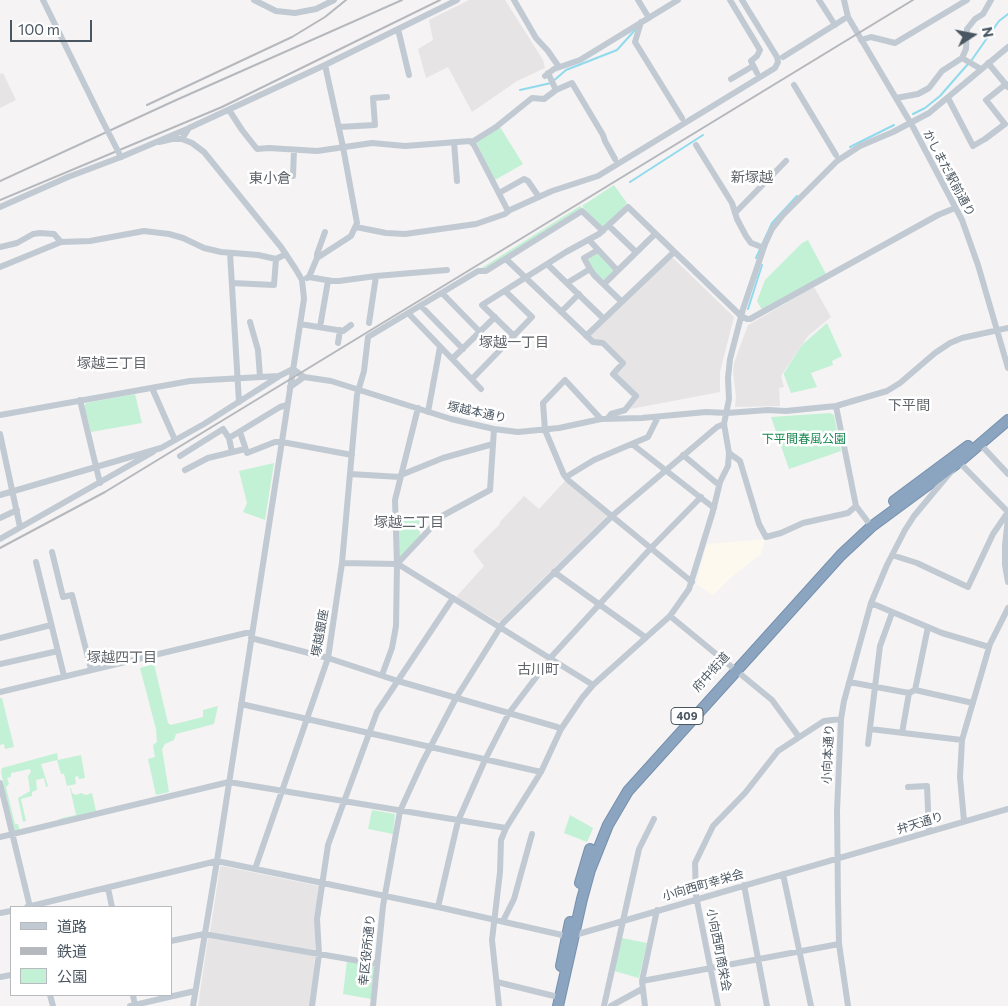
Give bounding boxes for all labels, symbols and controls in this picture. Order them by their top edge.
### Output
scale bar [12,10,95,42]
north arrow [948,10,998,60]
text: 100 m [18,20,60,38]
text: N [979,25,998,39]
street label: かしまだ駅前通り [920,127,978,219]
district label: 新塚越 [731,169,773,185]
district label: 東小倉 [249,170,291,186]
district label: 塚越一丁目 [479,334,549,350]
district label: 塚越三丁目 [77,355,147,371]
district label: 下平間 [888,397,930,413]
street label: 塚越本通り [446,399,508,425]
park label: 下平間春風公園 [762,432,846,446]
district label: 塚越二丁目 [374,514,444,530]
street label: 塚越銀座 [309,608,331,658]
district label: 塚越四丁目 [87,649,157,665]
street label: 府中街道 [690,649,732,695]
district label: 古川町 [517,661,559,677]
road number: 409 [671,708,703,724]
street label: 小向本通り [819,724,837,784]
street label: 弁天通り [895,809,945,837]
street label: 小向西町幸栄会 [661,867,745,903]
legend [10,906,172,996]
street label: 小向西町商栄会 [704,907,734,993]
street label: 幸区役所通り [356,913,378,987]
text: 道路 [57,917,87,935]
text: 鉄道 [57,942,87,960]
text: 公園 [57,967,87,985]

